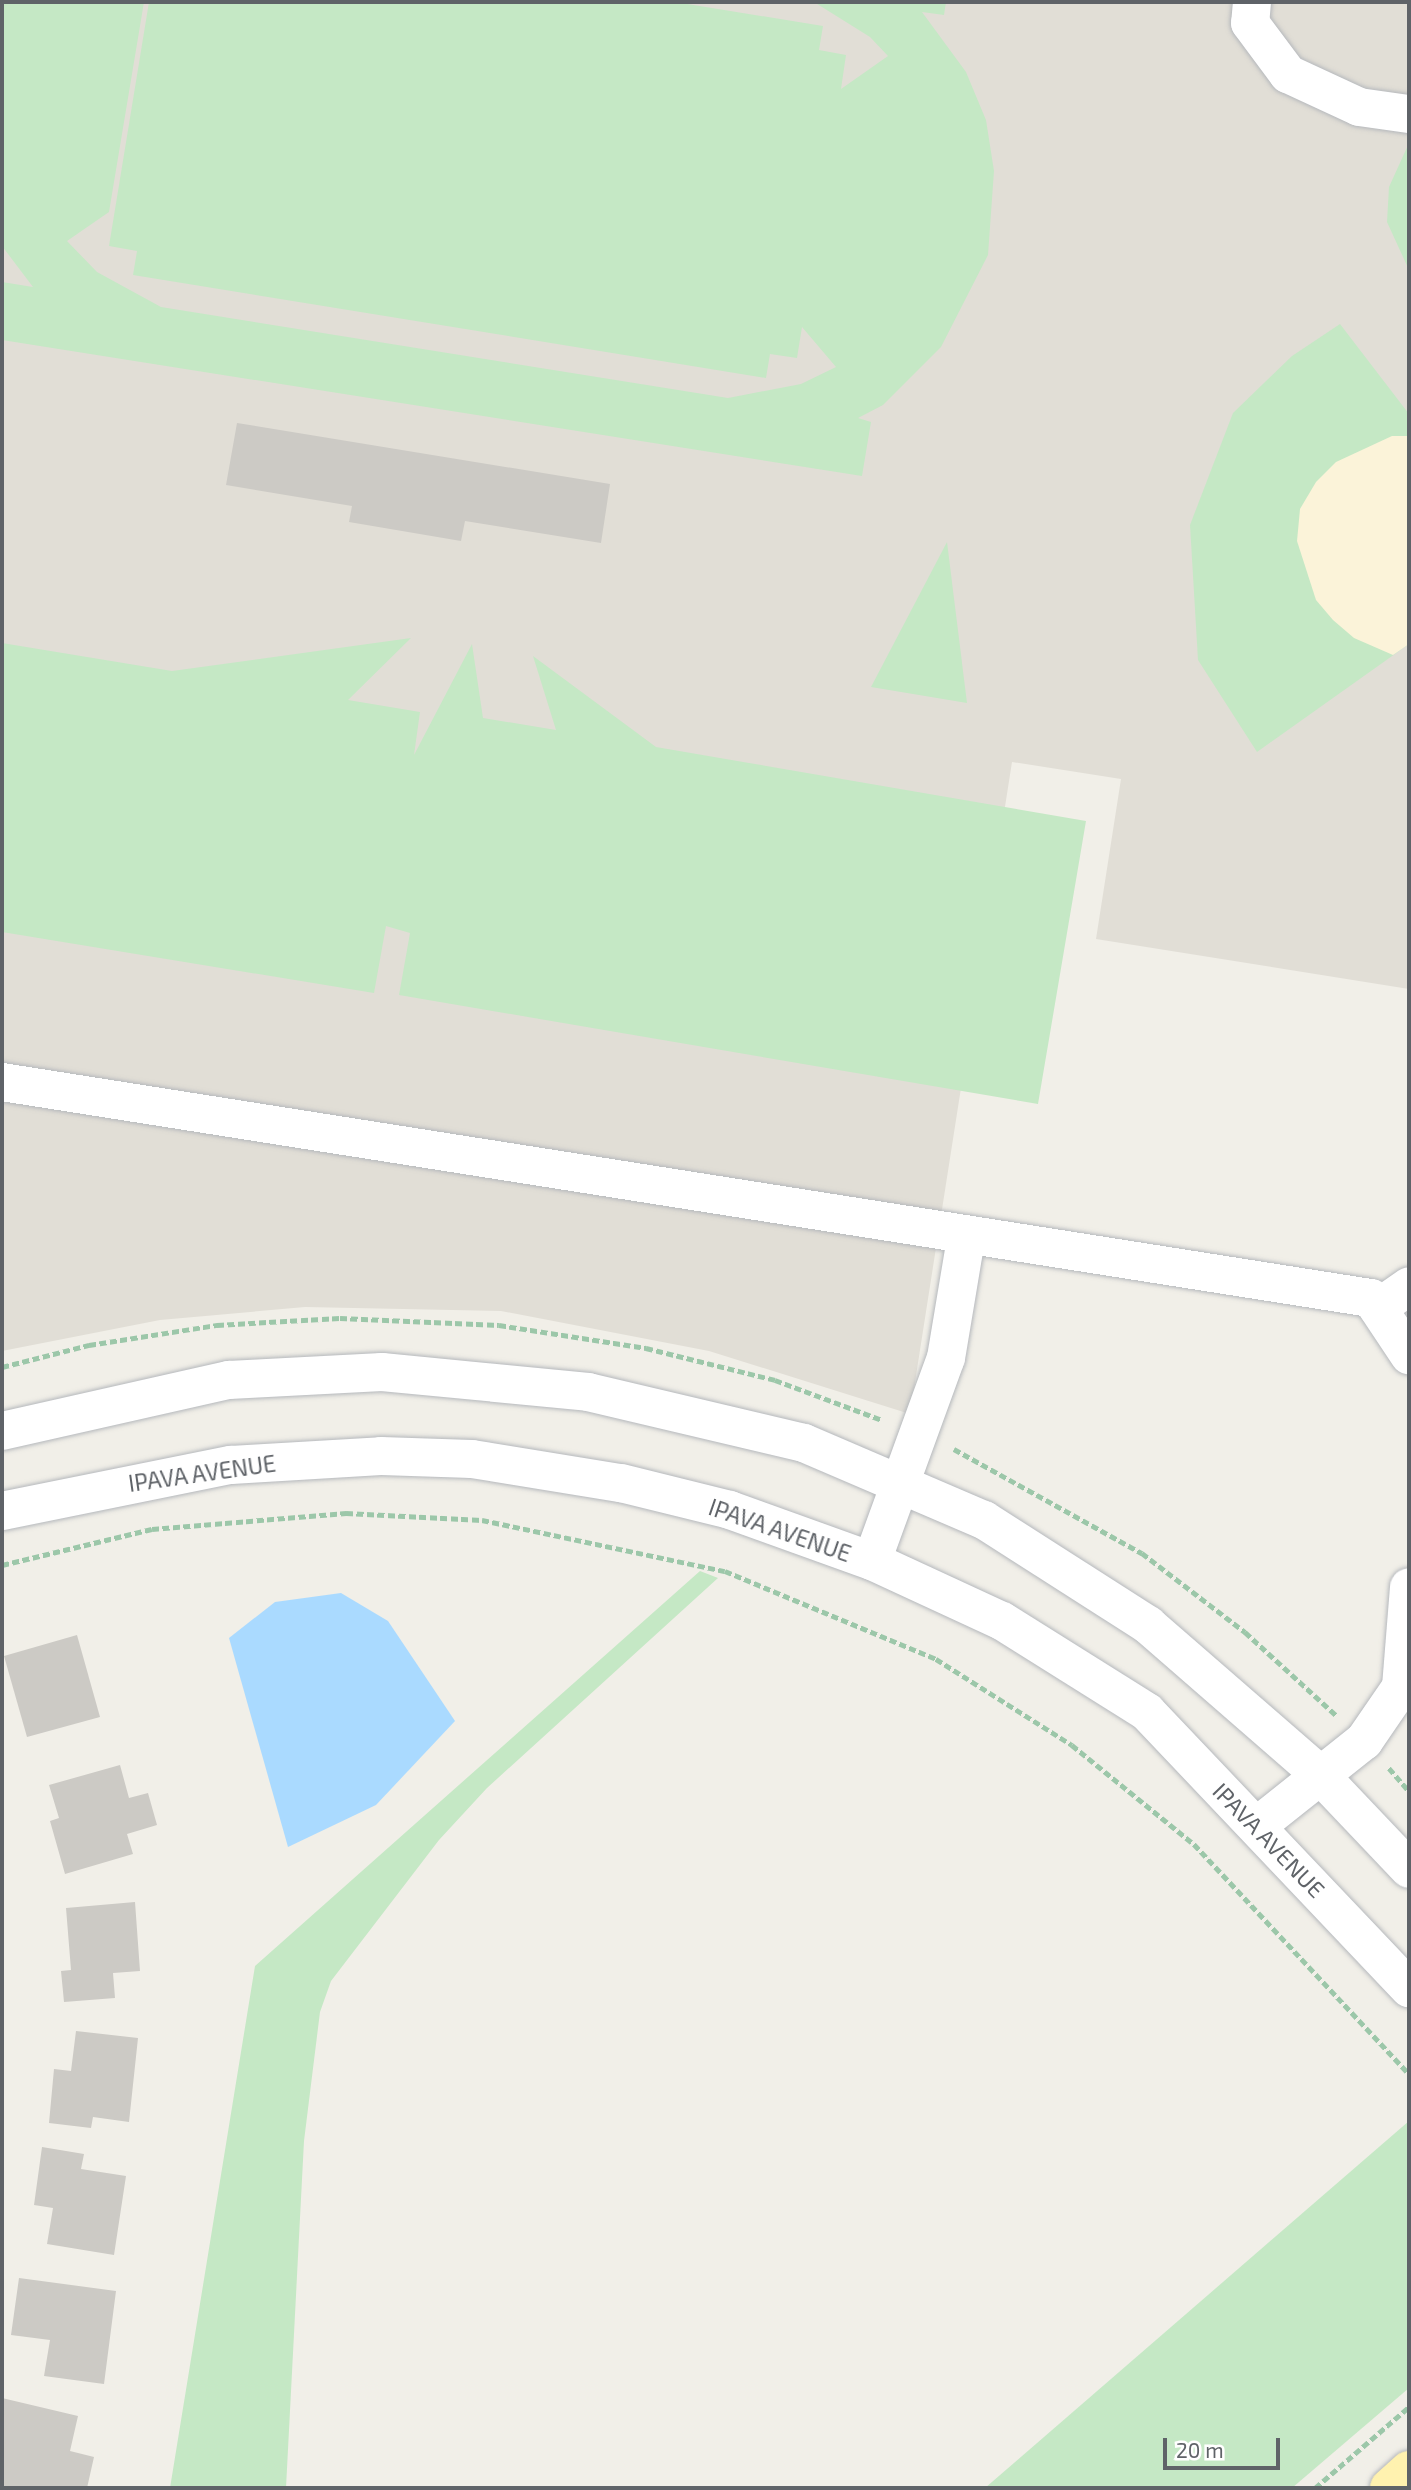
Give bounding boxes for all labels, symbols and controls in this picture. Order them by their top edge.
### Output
street label: IPAVA AVENUE [126,1449,278,1497]
street label: IPAVA AVENUE [705,1493,855,1567]
street label: IPAVA AVENUE [1207,1777,1331,1903]
scale bar [1166,2424,1283,2468]
text: 20 m [1176,2437,1224,2462]

